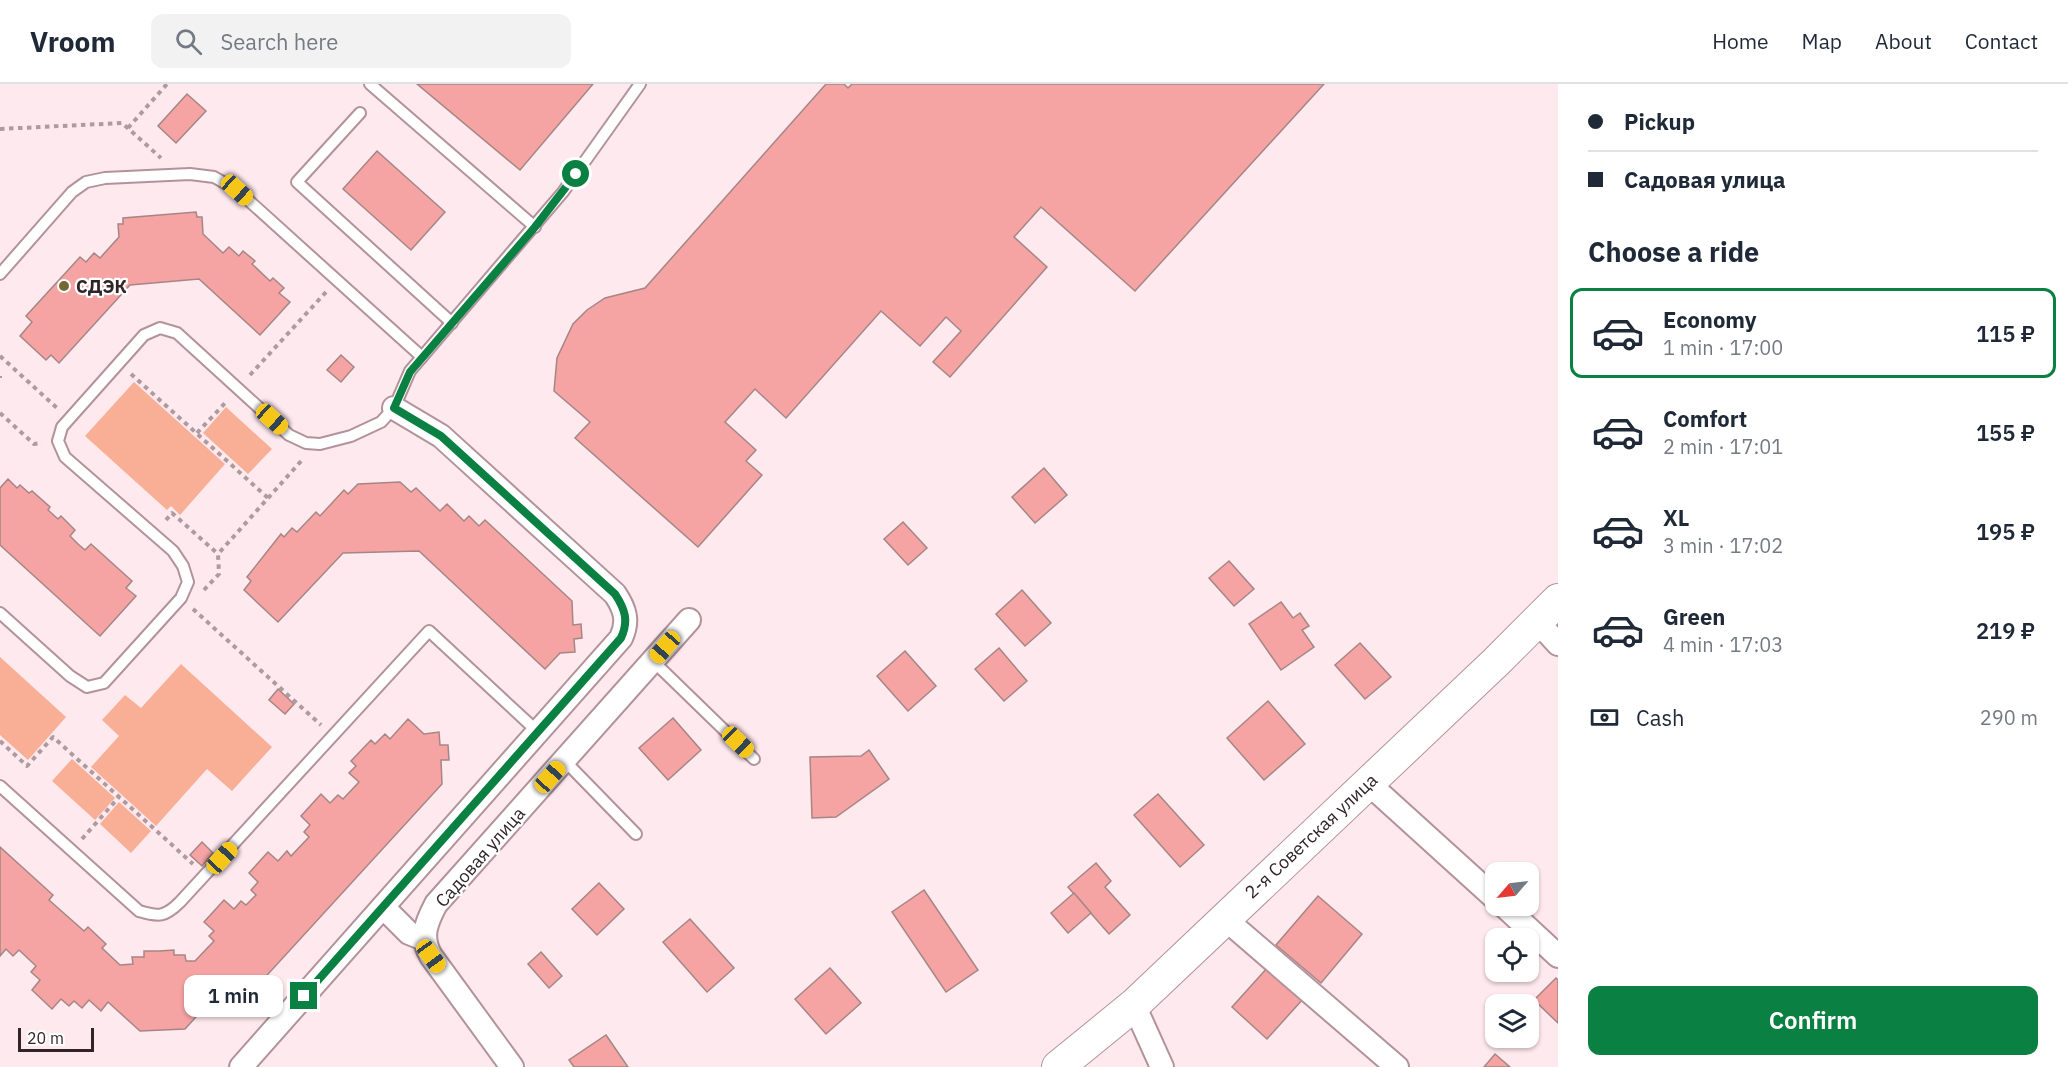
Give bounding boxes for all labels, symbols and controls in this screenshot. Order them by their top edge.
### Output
search box [151,14,571,68]
text: Vroom [30,23,115,60]
icon: search [172,25,205,58]
text: Search here [220,27,338,56]
text: Home [1712,27,1769,55]
text: Map [1802,27,1842,55]
text: About [1875,27,1932,55]
text: Contact [1965,27,2038,55]
text: Pickup [1624,107,1695,136]
route start [562,160,589,187]
text: Садовая улица [1624,165,1786,194]
car [218,171,256,209]
text: Choose a ride [1588,234,1759,269]
place label: СДЭК [76,275,127,298]
marker: СДЭК [57,279,71,293]
text: Economy [1663,305,1757,334]
icon: car [1591,306,1645,360]
text: 115 ₽ [1976,319,2035,348]
text: 1 min · 17:00 [1663,334,1783,361]
car [253,400,291,438]
text: Comfort [1663,404,1747,433]
icon: car [1591,405,1645,459]
text: 155 ₽ [1976,418,2035,447]
text: 2 min · 17:01 [1663,433,1783,460]
text: XL [1663,503,1689,532]
icon: car [1591,504,1645,558]
text: 195 ₽ [1976,517,2035,546]
text: 3 min · 17:02 [1663,532,1783,559]
text: Green [1663,602,1725,631]
icon: car [1591,603,1645,657]
text: 219 ₽ [1976,616,2035,645]
car [646,628,684,666]
text: 4 min · 17:03 [1663,631,1783,658]
icon: cash [1588,701,1621,734]
text: Cash [1636,703,1685,732]
text: 290 m [1980,704,2038,731]
car [719,723,757,761]
car [531,758,569,796]
street label: 2-я Советская улица [1240,768,1382,903]
street label: Садовая улица [430,802,530,912]
car [203,839,241,877]
north arrow [1485,862,1539,916]
map controls [1485,862,1539,1048]
button: locate [1485,928,1539,982]
car [413,936,449,976]
callout: 1 min [184,975,283,1017]
text: 1 min [208,982,259,1009]
route end [290,982,317,1009]
button: Confirm [1588,986,2038,1055]
button: layers [1485,994,1539,1048]
scale bar [18,1025,94,1052]
text: 20 m [27,1028,64,1048]

